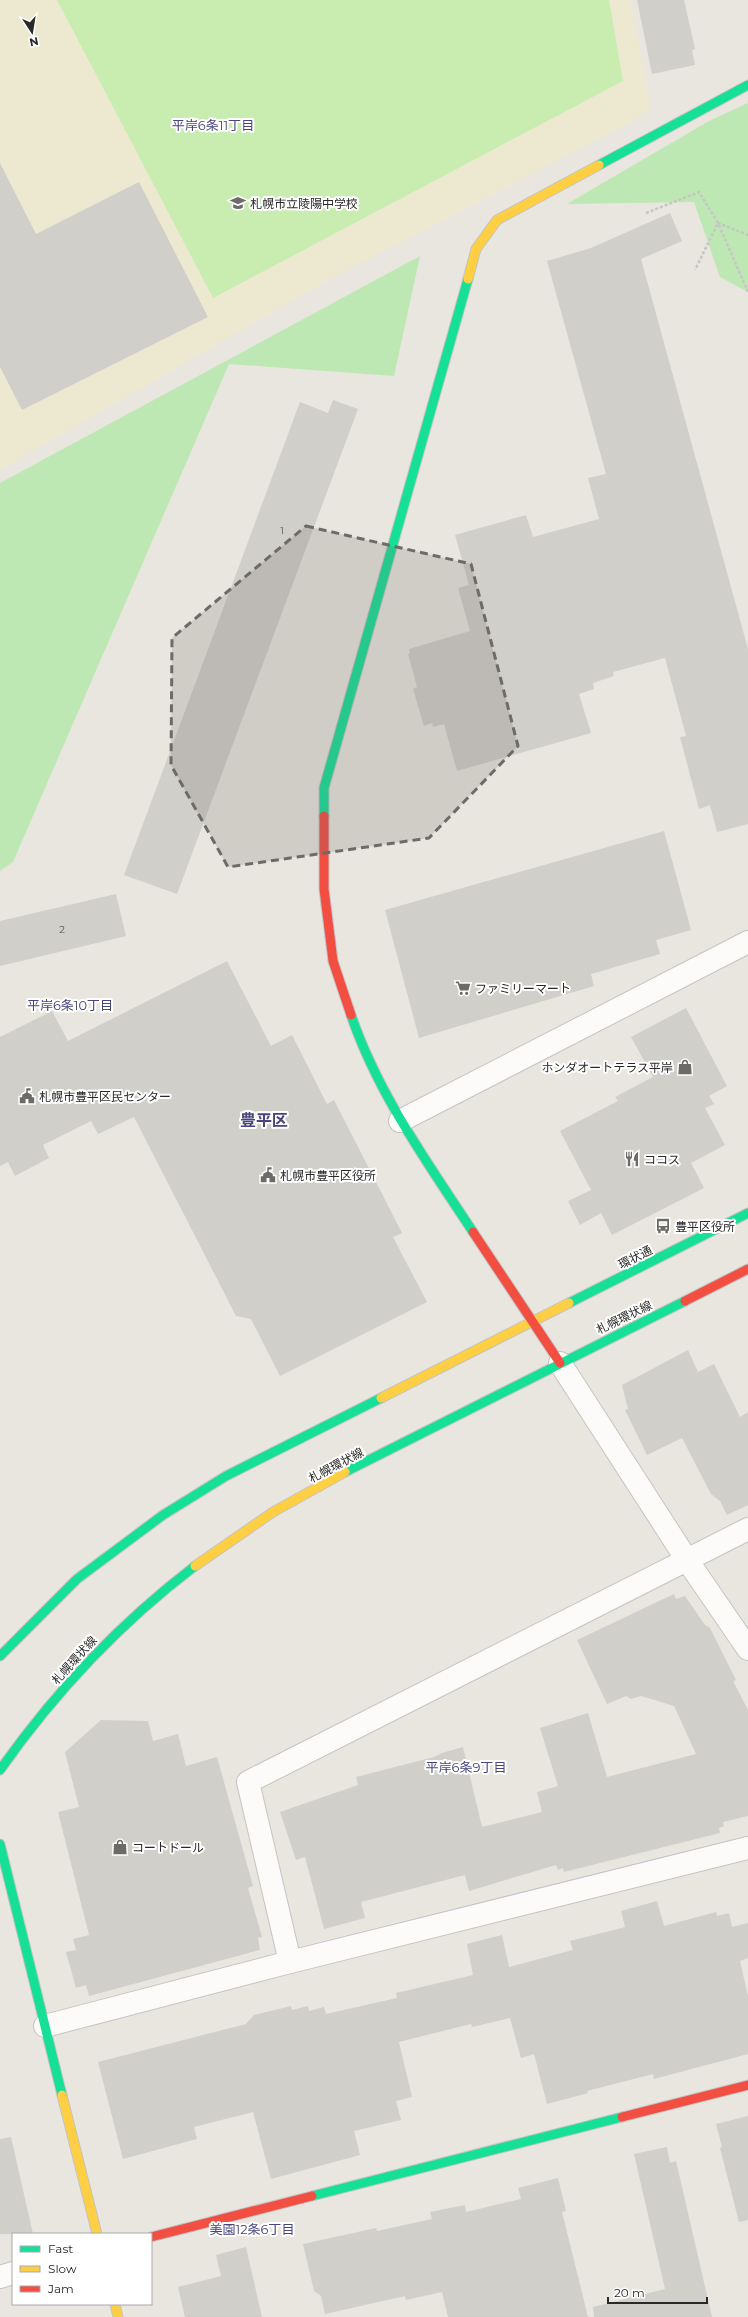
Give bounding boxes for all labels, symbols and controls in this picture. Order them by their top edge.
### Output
north arrow [12,12,52,52]
text: N [28,34,40,50]
district label: 平岸6条11丁目 [172,117,254,133]
school or university icon: 札幌市立陵陽中学校 [229,194,247,212]
place label: 札幌市立陵陽中学校 [250,196,358,211]
house number: 1 [280,524,284,537]
house number: 2 [59,923,65,936]
supermarket icon: ファミリーマート [454,979,472,997]
place label: ファミリーマート [475,981,571,996]
district label: 平岸6条10丁目 [27,997,113,1013]
shop icon: ホンダオートテラス平岸 [676,1058,694,1076]
place label: ホンダオートテラス平岸 [541,1060,673,1075]
public building icon: 札幌市豊平区民センター [18,1087,36,1105]
place label: 札幌市豊平区民センター [39,1089,171,1104]
district label: 豊平区 [240,1111,288,1130]
restaurant icon: ココス [623,1150,641,1168]
place label: ココス [644,1152,680,1167]
public building icon: 札幌市豊平区役所 [259,1166,277,1184]
place label: 札幌市豊平区役所 [280,1168,376,1183]
bus stop icon: 豊平区役所 [654,1217,672,1235]
place label: 豊平区役所 [675,1219,735,1234]
street label: 環状通 [616,1242,654,1272]
street label: 札幌環状線 [594,1297,654,1337]
street label: 札幌環状線 [306,1444,366,1486]
street label: 札幌環状線 [48,1633,100,1687]
district label: 平岸6条9丁目 [426,1759,506,1775]
shop icon: コートドール [111,1838,129,1856]
place label: コートドール [132,1840,204,1855]
district label: 美園12条6丁目 [210,2221,295,2237]
legend [12,2233,152,2305]
text: Fast [48,2241,73,2256]
text: Slow [48,2261,77,2276]
scale bar [608,2279,707,2305]
text: Jam [47,2281,74,2296]
text: 20 m [614,2285,645,2300]

